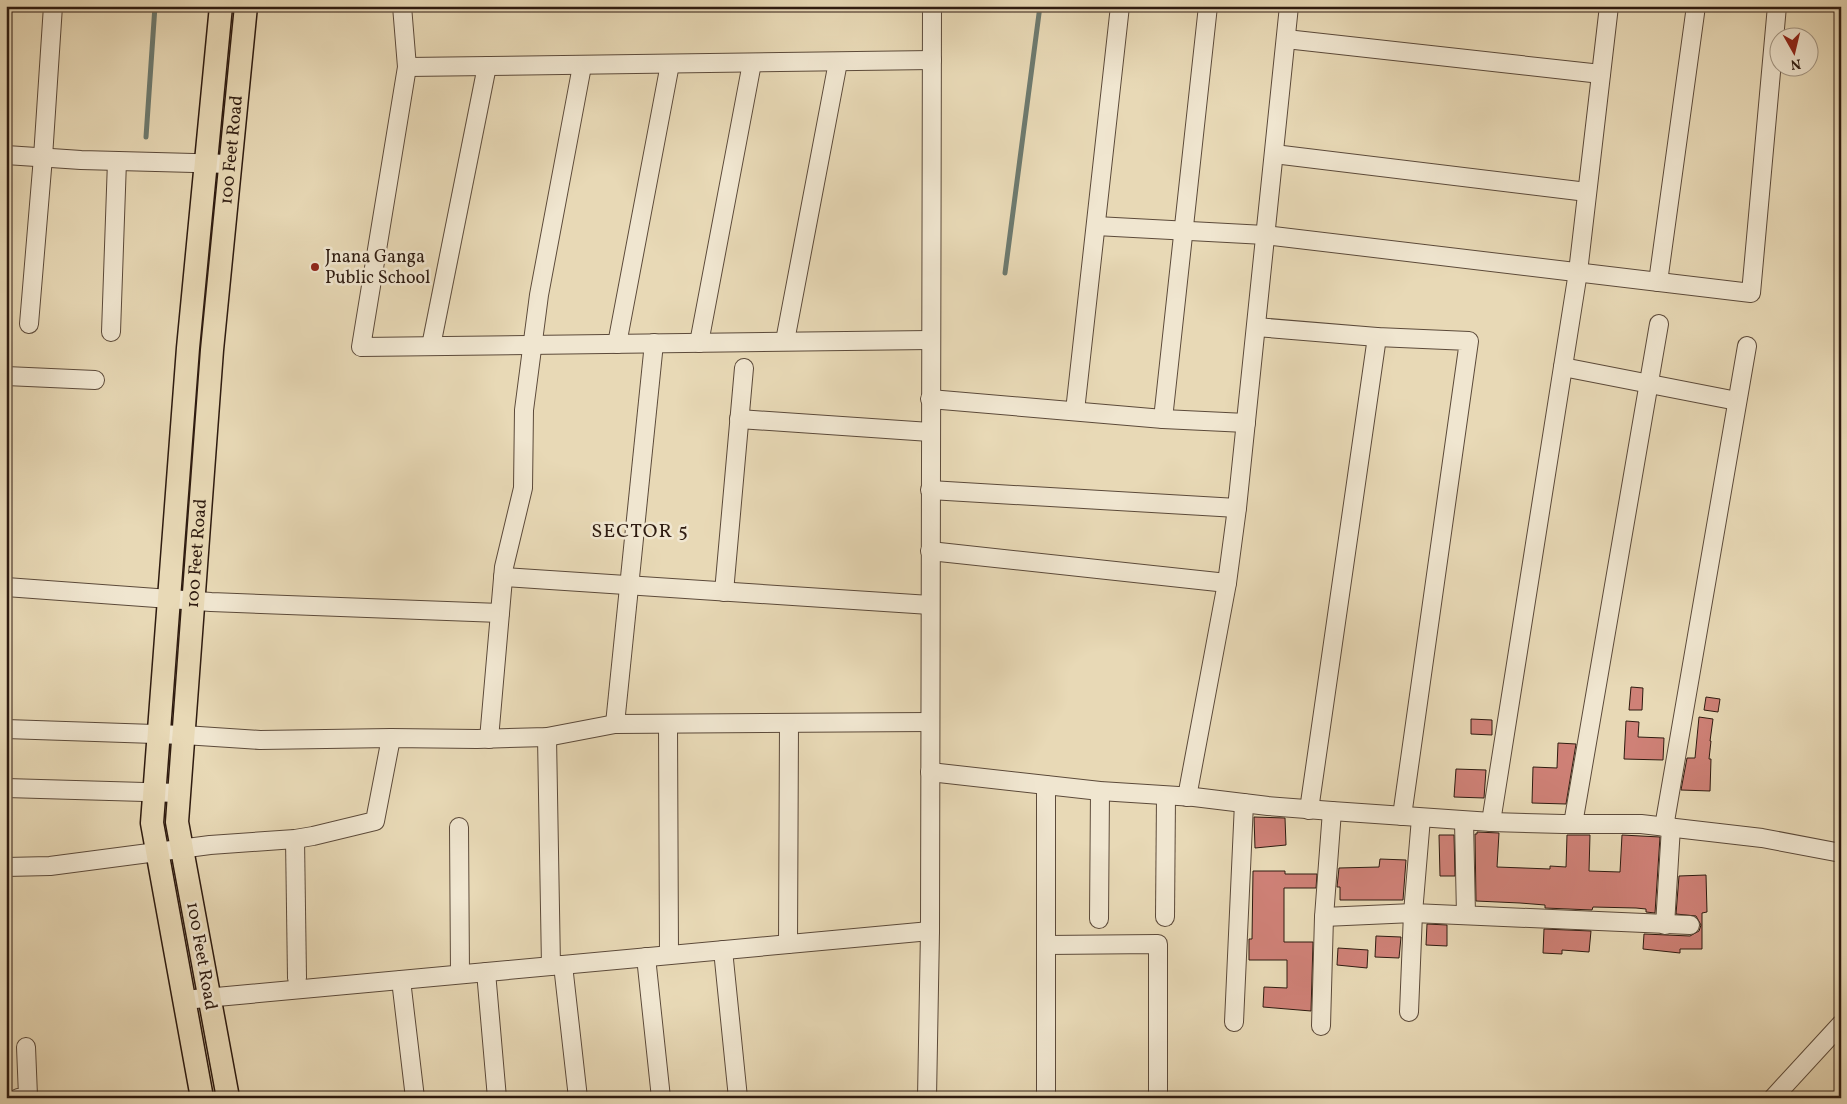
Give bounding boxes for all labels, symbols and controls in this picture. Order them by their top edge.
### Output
north arrow [1770,28,1820,78]
text: N [1789,53,1802,74]
street label: 100 Feet Road [214,94,250,206]
place label: Jnana Ganga Public School [325,245,430,291]
marker: Jnana Ganga Public School [309,261,321,273]
street label: 100 Feet Road [180,498,213,609]
district label: SECTOR 5 [591,518,689,546]
street label: 100 Feet Road [179,900,223,1012]

